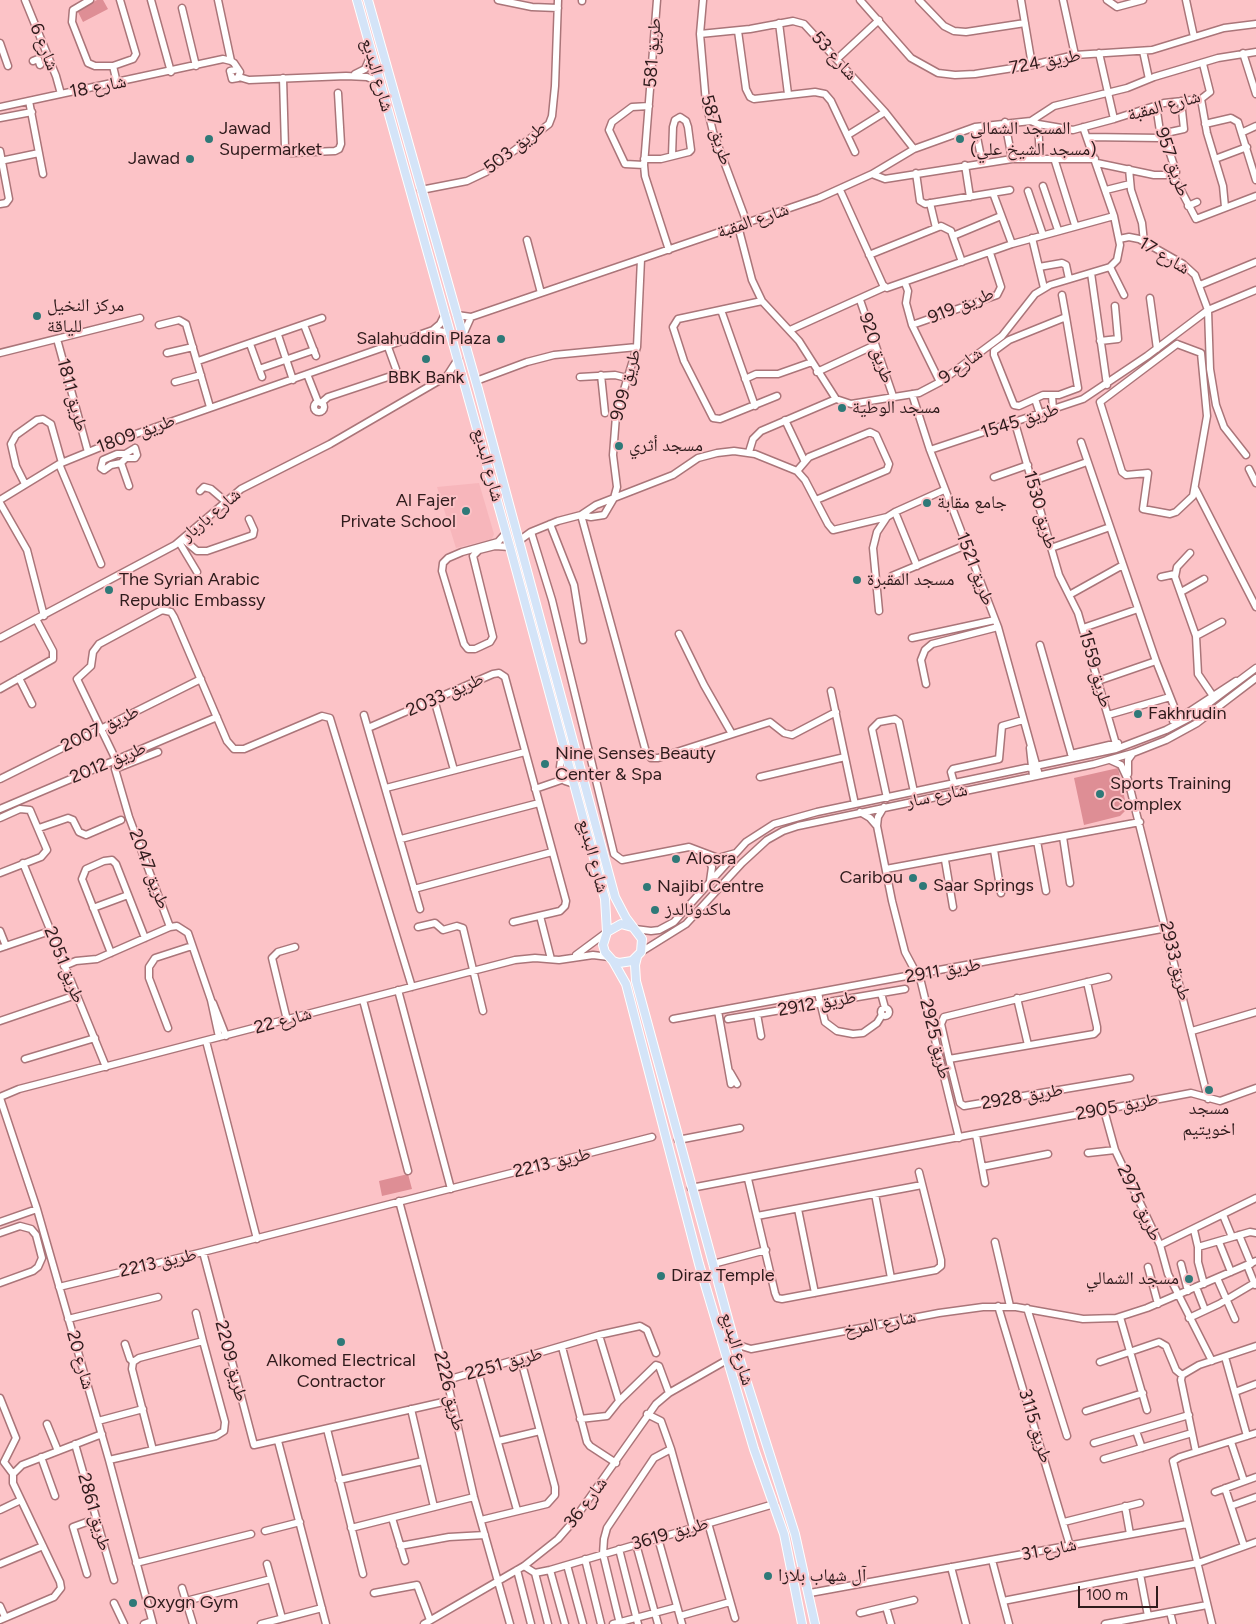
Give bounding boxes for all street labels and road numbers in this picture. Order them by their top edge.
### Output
street label: طريق 581 [640,17,666,89]
street label: شارع 6 [25,20,63,74]
street label: شارع 53 [806,27,862,85]
street label: شارع البديع [356,36,398,114]
street label: طريق 724 [1007,45,1083,79]
street label: شارع 18 [68,71,128,103]
street label: شارع المقبة [1125,86,1203,126]
street label: طريق 587 [696,92,736,168]
street label: طريق 503 [480,117,550,179]
street label: طريق 957 [1150,125,1194,199]
street label: شارع المقبة [714,199,792,243]
street label: شارع 17 [1135,232,1193,280]
street label: طريق 919 [925,283,997,329]
street label: طريق 920 [854,310,898,386]
street label: شارع 9 [935,343,987,389]
street label: طريق 909 [606,347,646,423]
street label: طريق 1811 [52,356,92,434]
street label: طريق 1545 [978,398,1062,444]
street label: طريق 1809 [94,410,178,458]
street label: شارع البديع [468,426,508,504]
street label: طريق 1530 [1019,468,1061,552]
street label: شارع باربار [177,484,245,546]
street label: طريق 1521 [951,529,999,609]
street label: طريق 1559 [1074,628,1116,710]
street label: طريق 2033 [403,668,487,722]
street label: طريق 2007 [57,701,143,757]
street label: طريق 2012 [67,737,149,789]
street label: شارع سار [904,779,970,813]
street label: شارع البديع [573,817,613,895]
street label: طريق 2047 [124,826,174,912]
street label: طريق 2933 [1155,919,1195,1003]
street label: طريق 2051 [39,924,89,1006]
street label: طريق 2911 [903,954,983,988]
street label: طريق 2912 [776,986,858,1022]
street label: طريق 2925 [915,997,955,1081]
street label: شارع 22 [252,1003,314,1039]
street label: طريق 2928 [979,1079,1065,1115]
street label: طريق 2905 [1074,1088,1160,1126]
street label: طريق 2213 [511,1143,593,1183]
street label: طريق 2975 [1112,1161,1166,1245]
street label: طريق 2213 [117,1244,199,1282]
street label: شارع المرخ [842,1306,918,1342]
street label: شارع البديع [716,1310,758,1388]
street label: طريق 2209 [210,1318,252,1404]
street label: شارع 20 [61,1328,99,1392]
street label: طريق 2251 [463,1343,545,1385]
street label: طريق 2226 [429,1349,469,1433]
street label: طريق 3115 [1014,1386,1056,1466]
street label: طريق 2861 [73,1471,115,1553]
street label: شارع 36 [560,1473,612,1533]
street label: طريق 3619 [629,1513,711,1555]
street label: شارع 31 [1020,1534,1078,1566]

